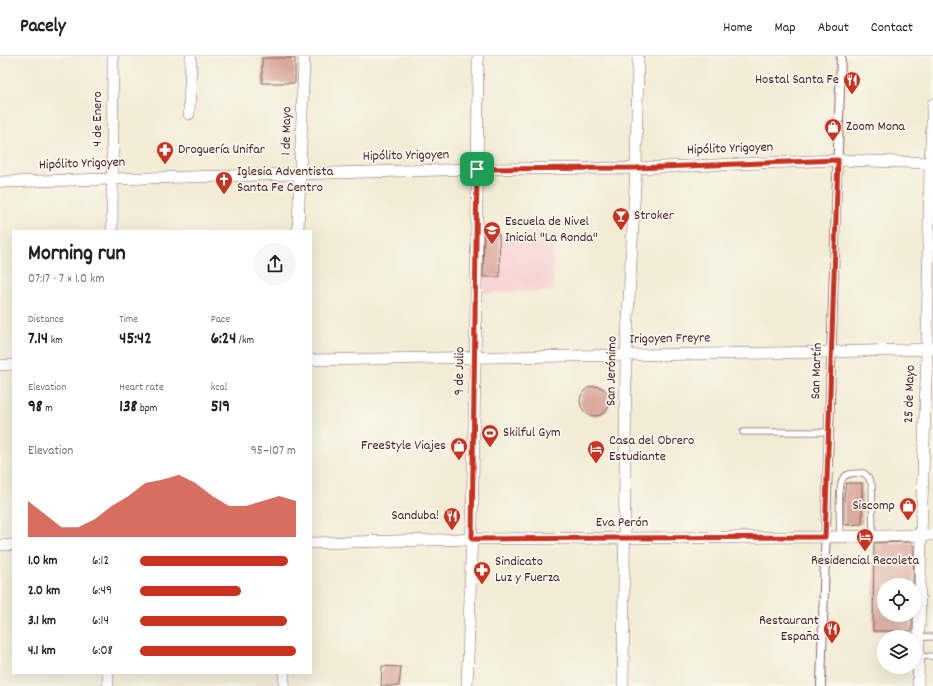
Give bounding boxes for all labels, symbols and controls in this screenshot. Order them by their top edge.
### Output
text: Pacely [20,14,66,41]
text: Home [723,18,752,38]
text: Map [774,18,796,38]
text: About [818,18,849,38]
text: Contact [871,18,913,38]
place label: Hostal Santa Fe [755,70,839,90]
restaurant icon: Hostal Santa Fe [842,70,862,95]
street label: 4 de Enero [88,91,108,147]
street label: 1 de Mayo [277,106,297,156]
shop icon: Zoom Mona [823,117,843,142]
place label: Zoom Mona [846,117,905,137]
street label: Hipólito Yrigoyen [686,137,774,161]
pharmacy icon: Droguería Unifar [155,140,175,165]
place label: Droguería Unifar [178,140,266,160]
street label: Hipólito Yrigoyen [363,145,449,167]
street label: Hipólito Yrigoyen [38,152,126,176]
pin [460,152,494,186]
icon: arrive [466,158,488,180]
place label: Iglesia Adventista Santa Fe Centro [237,162,334,198]
church icon: Iglesia Adventista Santa Fe Centro [214,170,234,195]
bar icon: Stroker [611,206,631,231]
place label: Stroker [634,206,675,226]
place label: Escuela de Nivel Inicial "La Ronda" [505,212,598,248]
school or university icon: Escuela de Nivel Inicial "La Ronda" [482,220,502,245]
text: Morning run [28,239,126,270]
button: share [254,243,296,285]
text: 07:17 · 7 × 1.0 km [28,270,104,289]
text: Distance [28,312,64,328]
text: Time [119,312,138,328]
text: Pace [211,312,230,328]
text: 7.14 [28,328,48,352]
text: 45:42 [119,328,152,352]
text: 6:24 [211,328,236,352]
street label: Irigoyen Freyre [630,328,710,350]
text: km [48,333,63,349]
text: /km [236,333,254,349]
street label: San Jerónimo [601,336,623,406]
street label: San Martín [806,342,828,400]
street label: 9 de Julio [450,346,470,396]
street label: 25 de Mayo [899,364,921,424]
text: Elevation [28,380,66,396]
text: Heart rate [119,380,164,396]
text: kcal [211,380,227,396]
text: 98 [28,396,43,420]
text: 138 [119,396,137,420]
text: 519 [211,396,230,420]
text: m [43,401,53,417]
text: bpm [137,401,157,417]
sports icon: Skilful Gym [480,423,500,448]
place label: Skilful Gym [503,423,561,443]
place label: Casa del Obrero Estudiante [609,431,694,467]
place label: FreeStyle Viajes [361,436,446,456]
shop icon: FreeStyle Viajes [449,436,469,461]
hotel icon: Casa del Obrero Estudiante [586,439,606,464]
text: Elevation [28,442,73,461]
text: 95–107 m [251,442,296,461]
place label: Siscomp [852,496,895,516]
shop icon: Siscomp [898,496,918,521]
place label: Sanduba! [392,506,439,526]
restaurant icon: Sanduba! [442,506,462,531]
street label: Eva Perón [596,513,648,533]
hotel icon: Residencial Recoleta [855,527,875,552]
place label: Residencial Recoleta [811,551,919,571]
text: 1.0 km [28,552,57,571]
text: 6:12 [92,552,109,571]
place label: Sindicato Luz y Fuerza [495,552,560,588]
pharmacy icon: Sindicato Luz y Fuerza [472,560,492,585]
map controls [877,578,921,674]
button: locate [877,578,921,622]
text: 2.0 km [28,582,60,601]
text: 6:49 [92,582,112,601]
place label: Restaurant España [759,611,819,647]
text: 3.1 km [28,612,56,631]
text: 6:14 [92,612,109,631]
restaurant icon: Restaurant España [822,619,842,644]
button: layers [877,630,921,674]
text: 4.1 km [28,642,56,661]
text: 6:08 [92,642,113,661]

